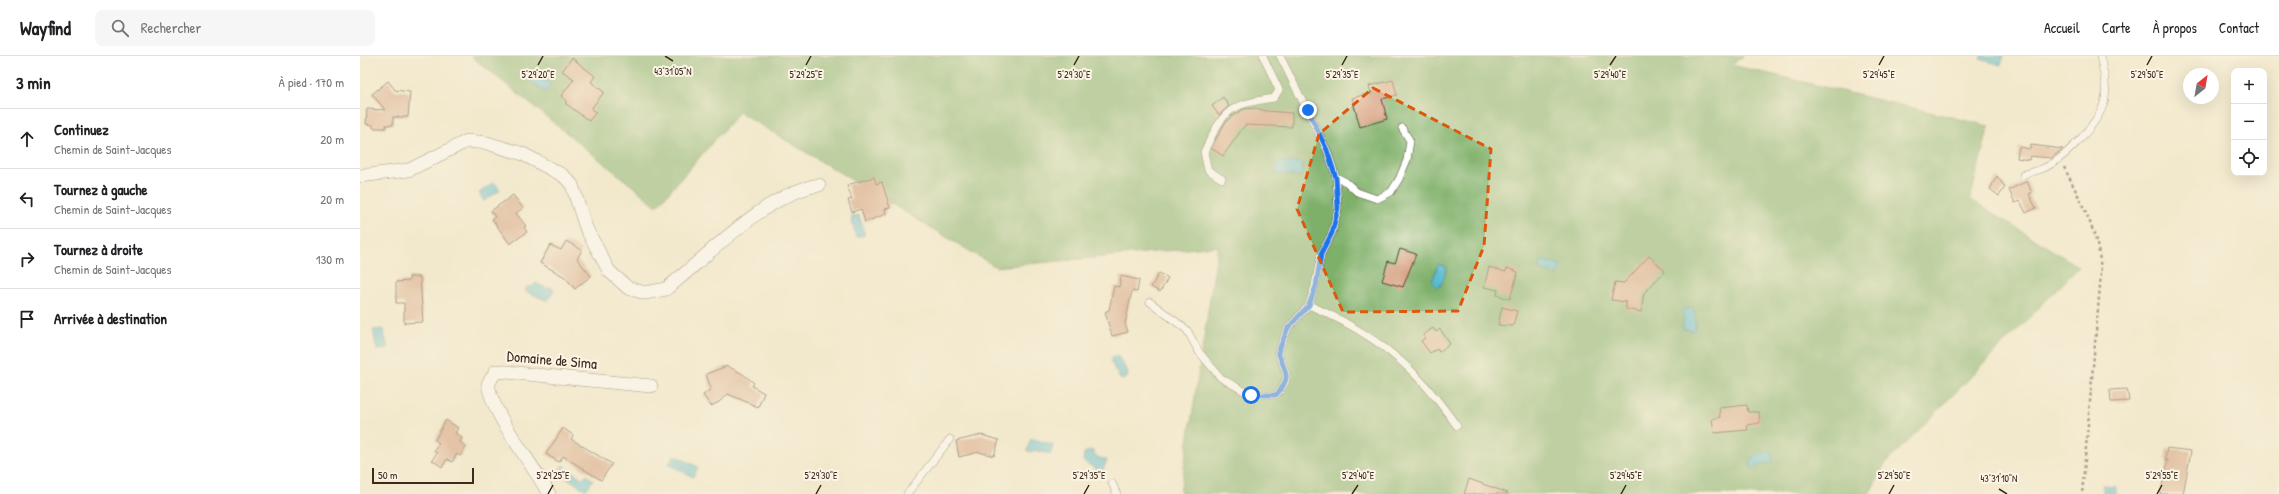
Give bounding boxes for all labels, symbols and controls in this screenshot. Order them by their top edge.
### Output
search box [95,10,375,46]
text: Wayfind [20,15,71,41]
icon: search [109,17,131,39]
text: Rechercher [141,17,201,38]
text: Accueil [2044,18,2080,37]
text: Carte [2102,18,2131,37]
text: À propos [2153,18,2197,37]
text: Contact [2219,18,2259,37]
text: 43°31'05"N [654,65,692,78]
text: 5°29'20"E [521,68,555,81]
text: 5°29'25"E [790,68,823,81]
text: 5°29'30"E [1058,68,1091,81]
text: 5°29'35"E [1326,68,1359,81]
text: 5°29'40"E [1594,68,1627,81]
text: 5°29'45"E [1863,68,1896,81]
text: 5°29'50"E [2131,68,2164,81]
north arrow [2183,68,2219,104]
map controls [2231,68,2267,176]
button: + [2231,68,2267,104]
text: 3 min [16,71,51,94]
text: À pied · 170 m [279,73,344,91]
route end [1299,101,1317,119]
button: − [2231,104,2267,140]
text: Continuez [54,119,109,140]
icon: ahead [16,128,38,150]
text: 20 m [320,130,344,148]
text: Chemin de Saint-Jacques [54,140,172,158]
button: locate [2231,140,2267,176]
text: Tournez à gauche [54,179,147,200]
icon: left [16,188,38,210]
text: 20 m [320,190,344,208]
text: Chemin de Saint-Jacques [54,200,172,218]
text: Tournez à droite [54,239,143,260]
icon: right [16,248,38,270]
text: 130 m [316,250,344,268]
text: Chemin de Saint-Jacques [54,260,172,278]
icon: arrive [16,308,38,330]
text: Arrivée à destination [54,308,167,329]
street label: Domaine de Sima [506,345,598,374]
route start [1242,386,1260,404]
scale bar [372,466,474,485]
text: 50 m [378,468,398,482]
text: 5°29'25"E [537,469,570,482]
text: 5°29'30"E [805,469,838,482]
text: 5°29'35"E [1073,469,1106,482]
text: 5°29'40"E [1342,469,1375,482]
text: 5°29'45"E [1610,469,1643,482]
text: 5°29'50"E [1878,469,1911,482]
text: 5°29'55"E [2146,469,2179,482]
text: 43°31'10"N [1981,472,2017,485]

